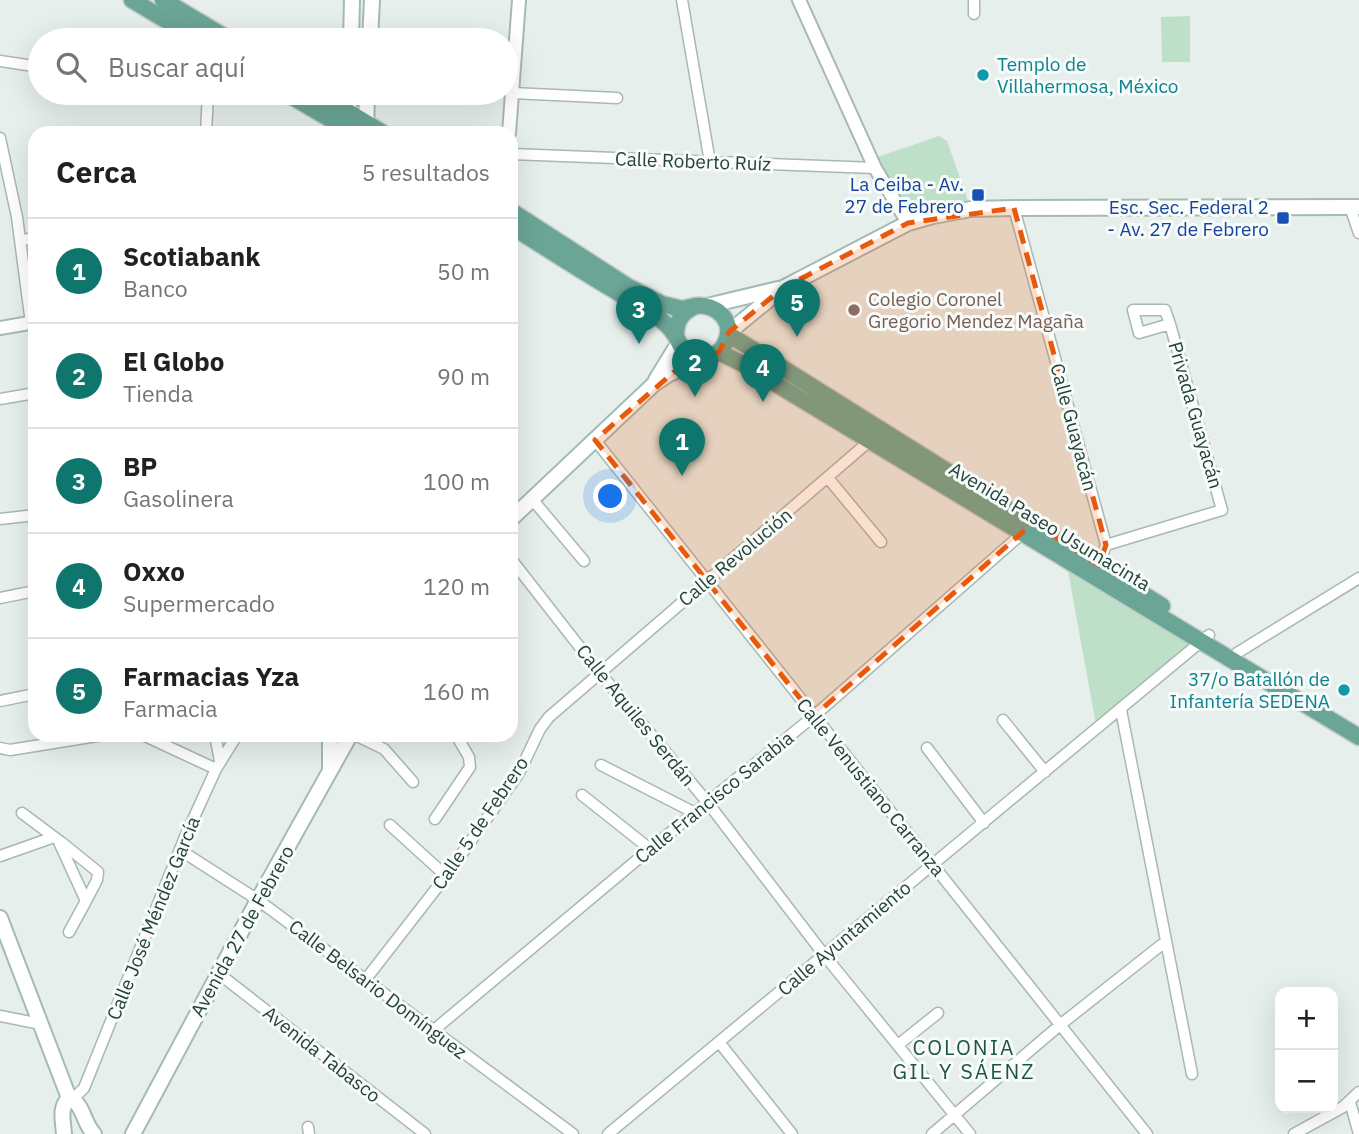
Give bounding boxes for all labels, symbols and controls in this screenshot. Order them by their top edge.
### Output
search box [28,28,518,105]
icon: search [52,48,90,86]
text: Buscar aquí [108,50,245,84]
place label: Templo de Villahermosa, México [997,52,1178,98]
marker: Templo de Villahermosa, México [975,67,991,83]
street label: Calle Roberto Ruíz [614,146,772,176]
text: Cerca [56,152,137,191]
text: 5 resultados [362,157,490,187]
place label: La Ceiba - Av. 27 de Febrero [844,172,964,218]
marker: La Ceiba - Av. 27 de Febrero [970,187,986,203]
place label: Esc. Sec. Federal 2 - Av. 27 de Febrero [1107,195,1269,241]
marker: Esc. Sec. Federal 2 - Av. 27 de Febrero [1275,210,1291,226]
text: Scotiabank [123,239,260,273]
text: 1 [72,256,86,286]
text: 50 m [437,256,490,286]
text: Banco [123,273,188,303]
pin: 5 [774,279,820,337]
pin: 3 [616,286,662,344]
place label: Colegio Coronel Gregorio Mendez Magaña [868,287,1084,333]
marker: Colegio Coronel Gregorio Mendez Magaña [846,302,862,318]
pin: 2 [672,339,718,397]
street label: Privada Guayacán [1164,339,1228,491]
text: El Globo [123,344,225,378]
pin: 4 [740,344,786,402]
text: 2 [72,361,86,391]
text: 90 m [437,361,490,391]
street label: Calle Guayacán [1045,361,1103,493]
text: Tienda [123,378,193,408]
pin: 1 [659,418,705,476]
text: BP [123,449,157,483]
street label: Avenida Paseo Usumacinta [945,456,1155,596]
text: 3 [72,466,86,496]
text: 100 m [423,466,490,496]
your location [593,479,627,513]
text: Gasolinera [123,483,234,513]
street label: Calle Revolución [673,503,797,611]
text: Oxxo [123,554,185,588]
text: 4 [72,571,86,601]
text: 120 m [423,571,490,601]
text: Supermercado [123,588,275,618]
street label: Calle Aquiles Serdán [571,639,701,791]
text: Farmacias Yza [123,659,299,693]
place label: 37/o Batallón de Infantería SEDENA [1170,667,1330,713]
text: 5 [72,676,86,706]
text: 160 m [423,676,490,706]
marker: 37/o Batallón de Infantería SEDENA [1336,682,1352,698]
text: Farmacia [123,693,218,723]
street label: Calle Venustiano Carranza [792,693,950,881]
street label: Calle Francisco Sarabia [630,726,798,868]
street label: Calle 5 de Febrero [427,752,533,894]
street label: Calle José Méndez García [101,813,205,1023]
street label: Avenida 27 de Febrero [185,841,299,1021]
street label: Calle Ayuntamiento [772,875,916,1001]
street label: Calle Belsario Domínguez [284,914,472,1064]
map controls [1275,987,1338,1113]
button: + [1275,987,1338,1050]
street label: Avenida Tabasco [258,1001,386,1107]
district label: COLONIA GIL Y SÁENZ [893,1033,1035,1085]
button: − [1275,1050,1338,1113]

